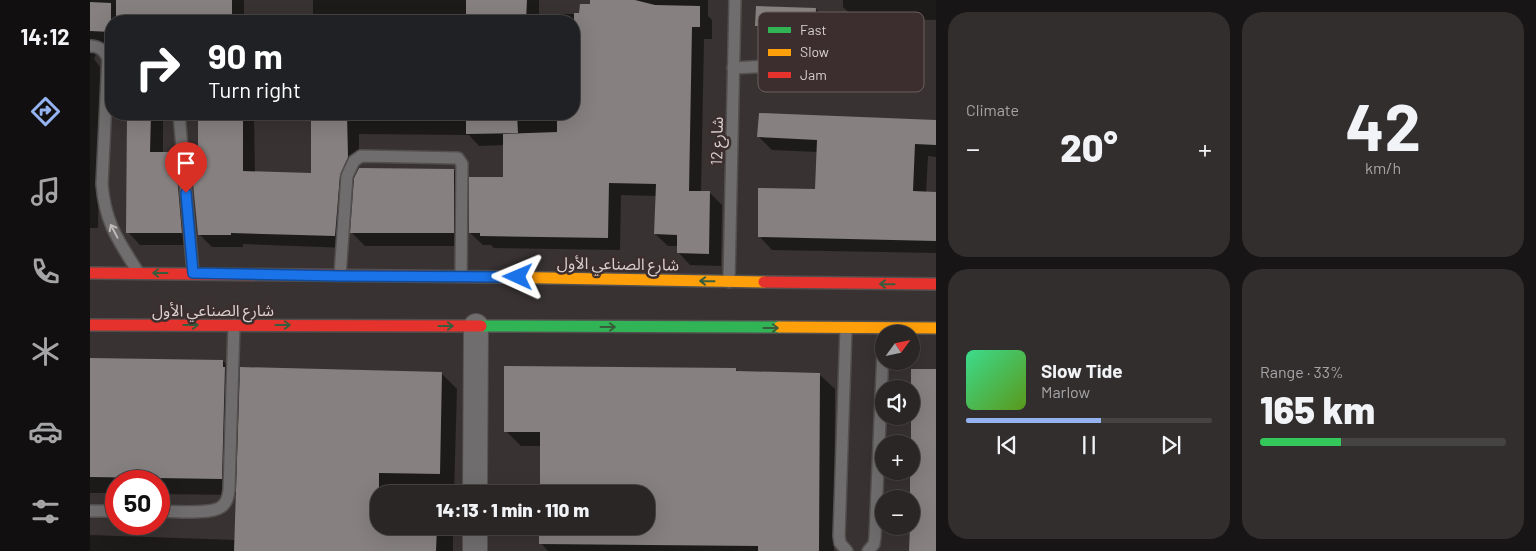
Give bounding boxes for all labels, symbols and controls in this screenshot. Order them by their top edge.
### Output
legend [758,12,924,92]
text: Fast [800,21,826,38]
text: 14:12 [20,23,70,49]
text: 90 m [208,34,283,76]
icon: right [125,35,190,100]
text: Slow [800,43,829,60]
text: Jam [800,66,827,83]
text: Turn right [208,76,301,102]
text: 42 [1345,86,1421,164]
icon: directions [28,94,63,129]
text: Climate [966,100,1019,119]
street label: شارع 12 [706,117,730,166]
text: 20° [1060,124,1118,170]
text: − [966,131,980,165]
text: + [1198,131,1212,165]
pin [165,142,207,193]
icon: arrive [172,149,200,177]
text: km/h [1365,158,1401,177]
icon: music [28,174,63,209]
one-way arrow [109,224,118,239]
position arrow [491,250,543,302]
street label: شارع الصناعي الأول [557,252,679,278]
icon: phone [28,254,63,289]
one-way arrow [152,268,168,278]
one-way arrow [700,277,716,286]
one-way arrow [880,279,896,289]
street label: شارع الصناعي الأول [152,300,274,323]
one-way arrow [182,320,199,330]
one-way arrow [274,320,291,330]
one-way arrow [437,321,453,331]
one-way arrow [600,322,616,332]
one-way arrow [762,323,778,332]
north arrow [875,325,920,370]
map controls [875,325,920,535]
icon: climate [28,334,63,369]
text: Slow Tide [1041,359,1123,382]
text: Range · 33% [1260,362,1344,381]
button: sound [875,380,920,425]
text: Marlow [1041,382,1090,401]
text: 165 km [1260,386,1375,432]
icon: car [28,414,63,449]
icon: previous [993,431,1021,459]
icon: pause [1075,431,1103,459]
icon: next [1157,431,1185,459]
button: + [875,435,920,480]
speed limit sign: 50 [105,470,170,535]
button: − [875,490,920,535]
icon: filters [28,494,63,529]
text: 14:13 · 1 min · 110 m [436,498,589,521]

